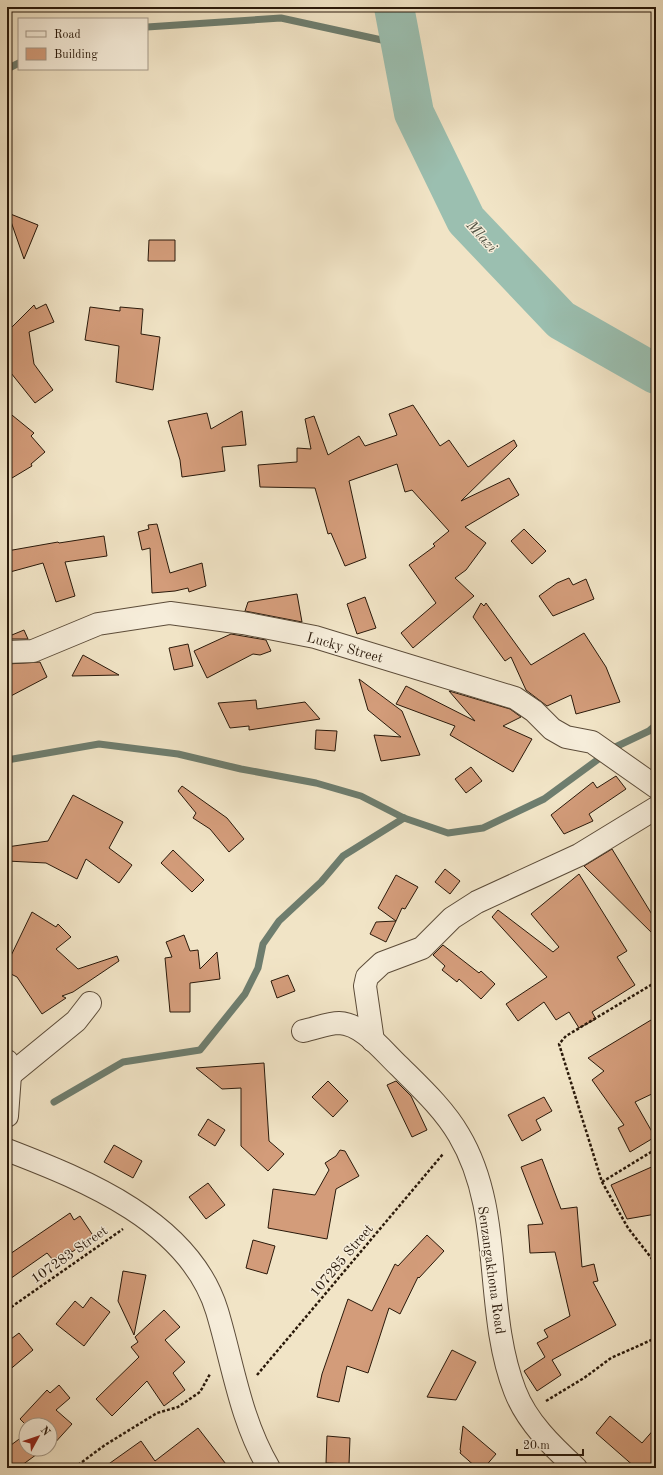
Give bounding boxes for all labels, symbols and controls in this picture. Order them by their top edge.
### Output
legend [18,18,148,70]
text: Road [54,29,81,41]
text: Building [54,49,98,61]
water label: Mlazi [462,217,499,256]
street label: Lucky Street [305,630,385,666]
street label: Senzangakhona Road [475,1205,507,1335]
street label: 107285 Street [308,1222,376,1300]
street label: 107283 Street [29,1223,110,1286]
north arrow [18,1417,58,1457]
text: N [38,1425,52,1439]
scale bar [517,1431,583,1457]
text: 20 m [523,1440,550,1452]

